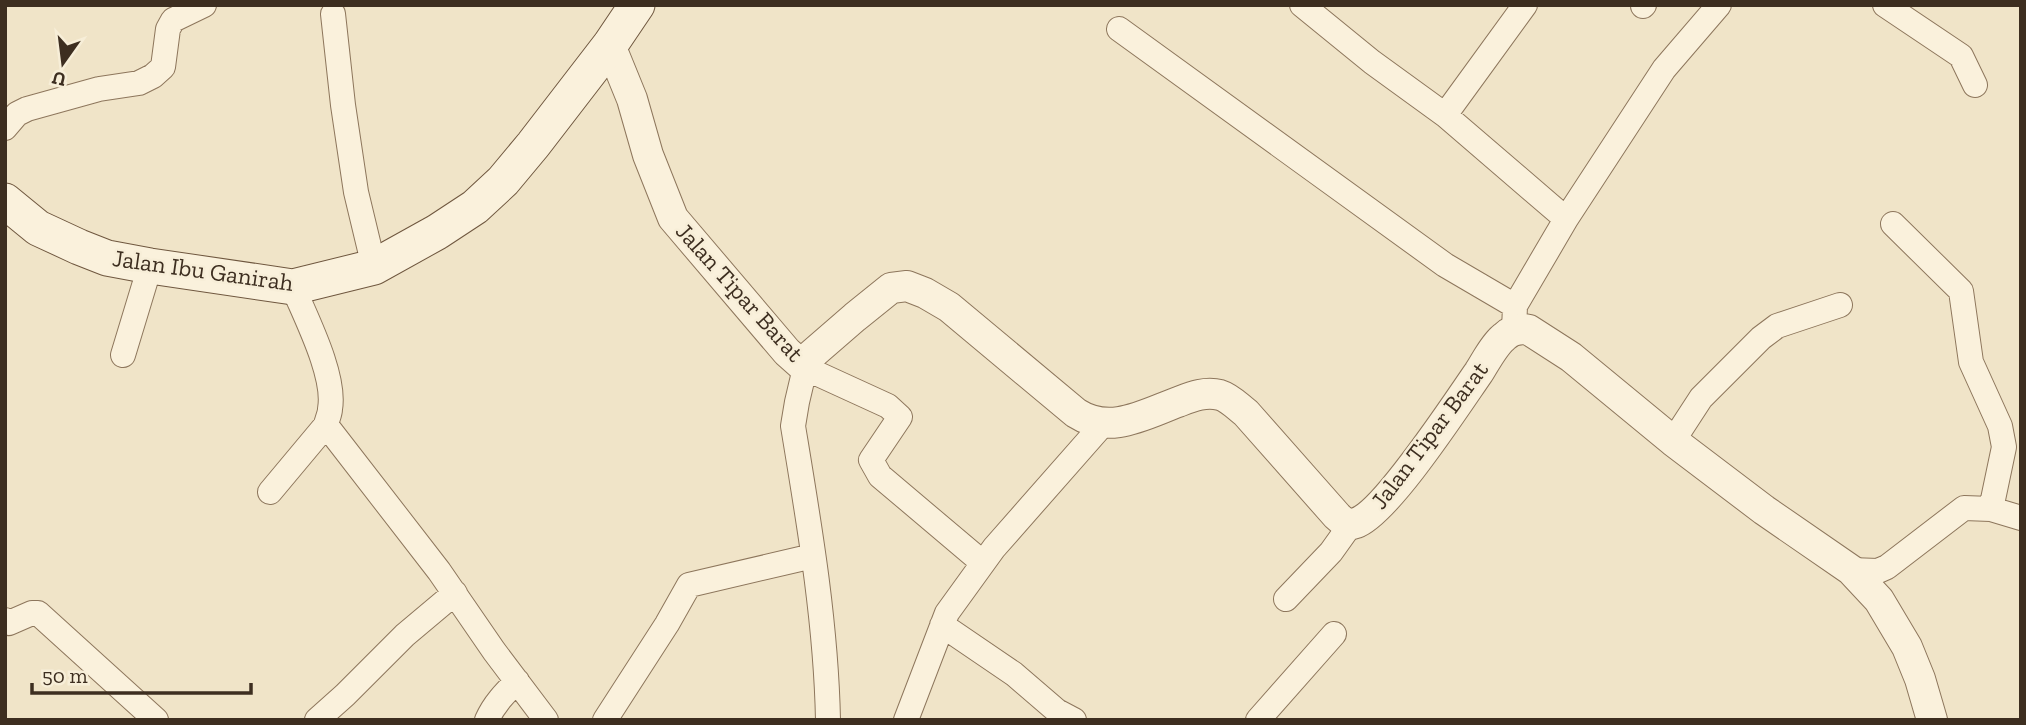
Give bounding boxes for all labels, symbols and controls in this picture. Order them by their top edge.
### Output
north arrow [28,28,98,98]
text: U [49,66,68,92]
street label: Jalan Tipar Barat [670,217,810,367]
street label: Jalan Ibu Ganirah [111,243,296,297]
street label: Jalan Tipar Barat [1364,356,1494,514]
scale bar [32,652,250,696]
text: 50 m [42,663,88,688]

